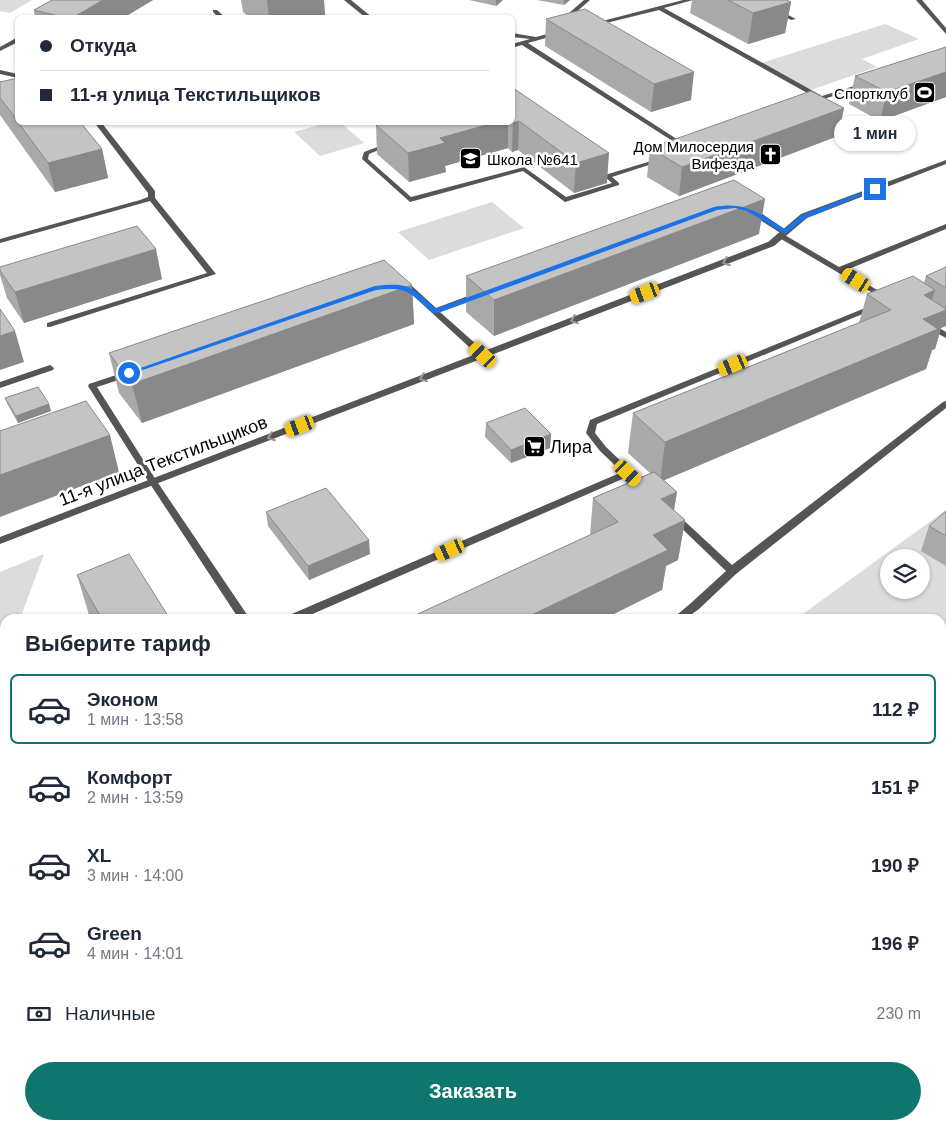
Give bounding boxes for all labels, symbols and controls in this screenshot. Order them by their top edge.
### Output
text: Откуда [70,35,136,56]
sports icon: Спортклуб [912,81,936,105]
text: 11-я улица Текстильщиков [70,84,321,105]
place label: Спортклуб [834,85,908,102]
callout: 1 мин [834,116,916,152]
text: 1 мин [853,125,897,142]
place label: Дом Милосердия Вифезда [634,138,755,172]
church icon: Дом Милосердия Вифезда [758,143,782,167]
school or university icon: Школа №641 [459,147,483,171]
place label: Школа №641 [487,151,578,168]
route end [864,178,886,200]
one-way arrow [722,256,731,266]
car [839,266,872,294]
car [628,281,661,305]
one-way arrow [570,314,579,324]
car [466,339,499,371]
car [716,352,749,378]
route start [118,362,140,384]
one-way arrow [419,373,427,383]
street label: 11-я улица Текстильщиков [56,412,270,510]
car [283,414,316,438]
one-way arrow [267,431,276,441]
supermarket icon: Лира [522,435,546,459]
place label: Лира [550,437,593,457]
car [611,457,644,489]
car [433,537,466,563]
map controls [880,549,930,599]
button: layers [880,549,930,599]
text: Выберите тариф [25,631,211,656]
icon: car [27,687,72,732]
text: Эконом [87,689,158,710]
text: 112 ₽ [872,699,919,720]
text: 1 мин · 13:58 [87,711,183,728]
icon: car [27,765,72,810]
text: Комфорт [87,767,172,788]
text: 151 ₽ [871,777,919,798]
text: 2 мин · 13:59 [87,789,183,806]
icon: car [27,843,72,888]
text: XL [87,845,111,866]
text: 190 ₽ [871,855,919,876]
text: 3 мин · 14:00 [87,867,183,884]
icon: car [27,921,72,966]
text: Green [87,923,142,944]
text: 196 ₽ [871,933,919,954]
text: 4 мин · 14:01 [87,945,183,962]
icon: cash [25,1000,53,1028]
text: Наличные [65,1003,156,1024]
text: 230 m [877,1005,921,1022]
button: Заказать [25,1062,921,1120]

